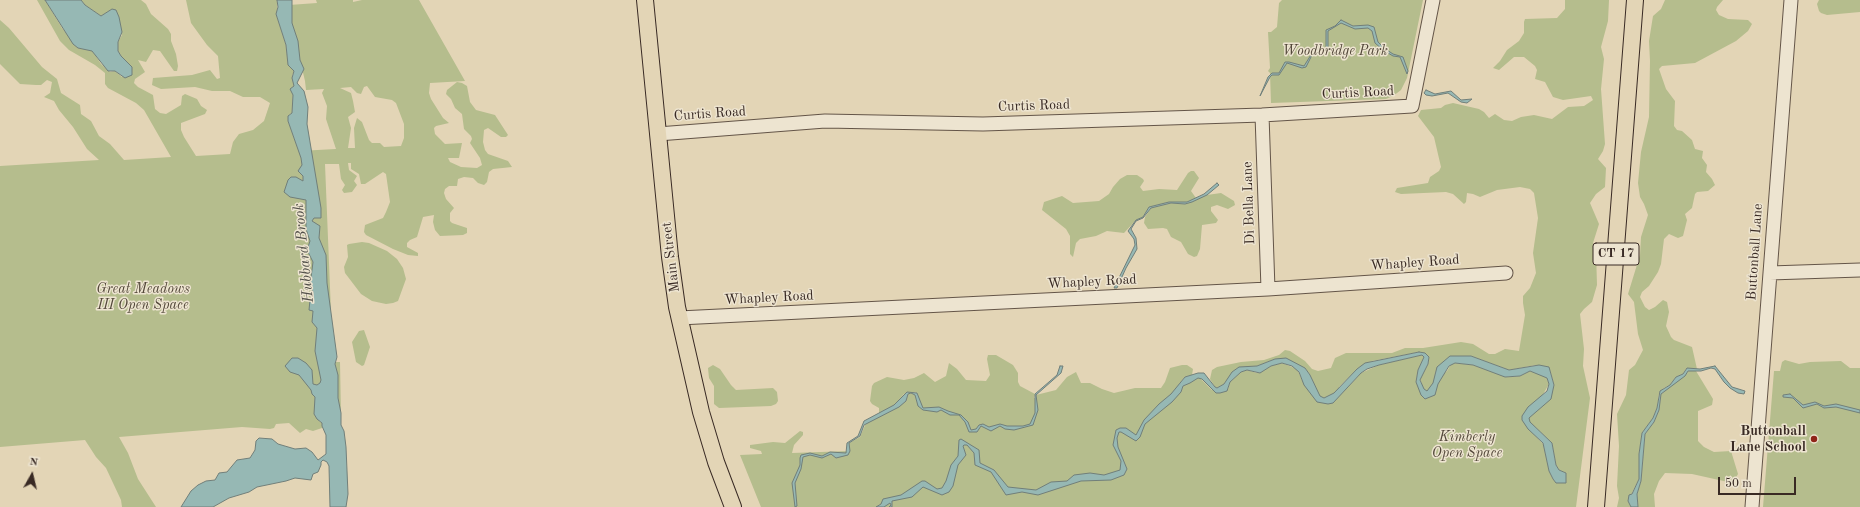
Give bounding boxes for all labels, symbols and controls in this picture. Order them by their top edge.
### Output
park label: Woodbridge Park [1282,43,1388,59]
street label: Curtis Road [1321,83,1395,103]
street label: Curtis Road [997,96,1071,116]
street label: Curtis Road [673,103,747,125]
street label: Di Bella Lane [1239,161,1259,245]
water label: Hubbard Brook [290,203,318,303]
street label: Buttonball Lane [1743,203,1767,301]
street label: Main Street [658,221,684,293]
road number: CT 17 [1593,243,1639,265]
street label: Whapley Road [1370,251,1460,275]
street label: Whapley Road [1047,271,1137,293]
park label: Great Meadows III Open Space [96,281,190,314]
street label: Whapley Road [724,287,814,309]
place label: Buttonball Lane School [1730,423,1806,456]
park label: Kimberly Open Space [1432,429,1502,462]
marker: Buttonball Lane School [1809,434,1819,444]
north arrow [12,455,52,495]
text: N [29,457,39,469]
scale bar [1720,469,1798,495]
text: 50 m [1725,478,1752,490]

